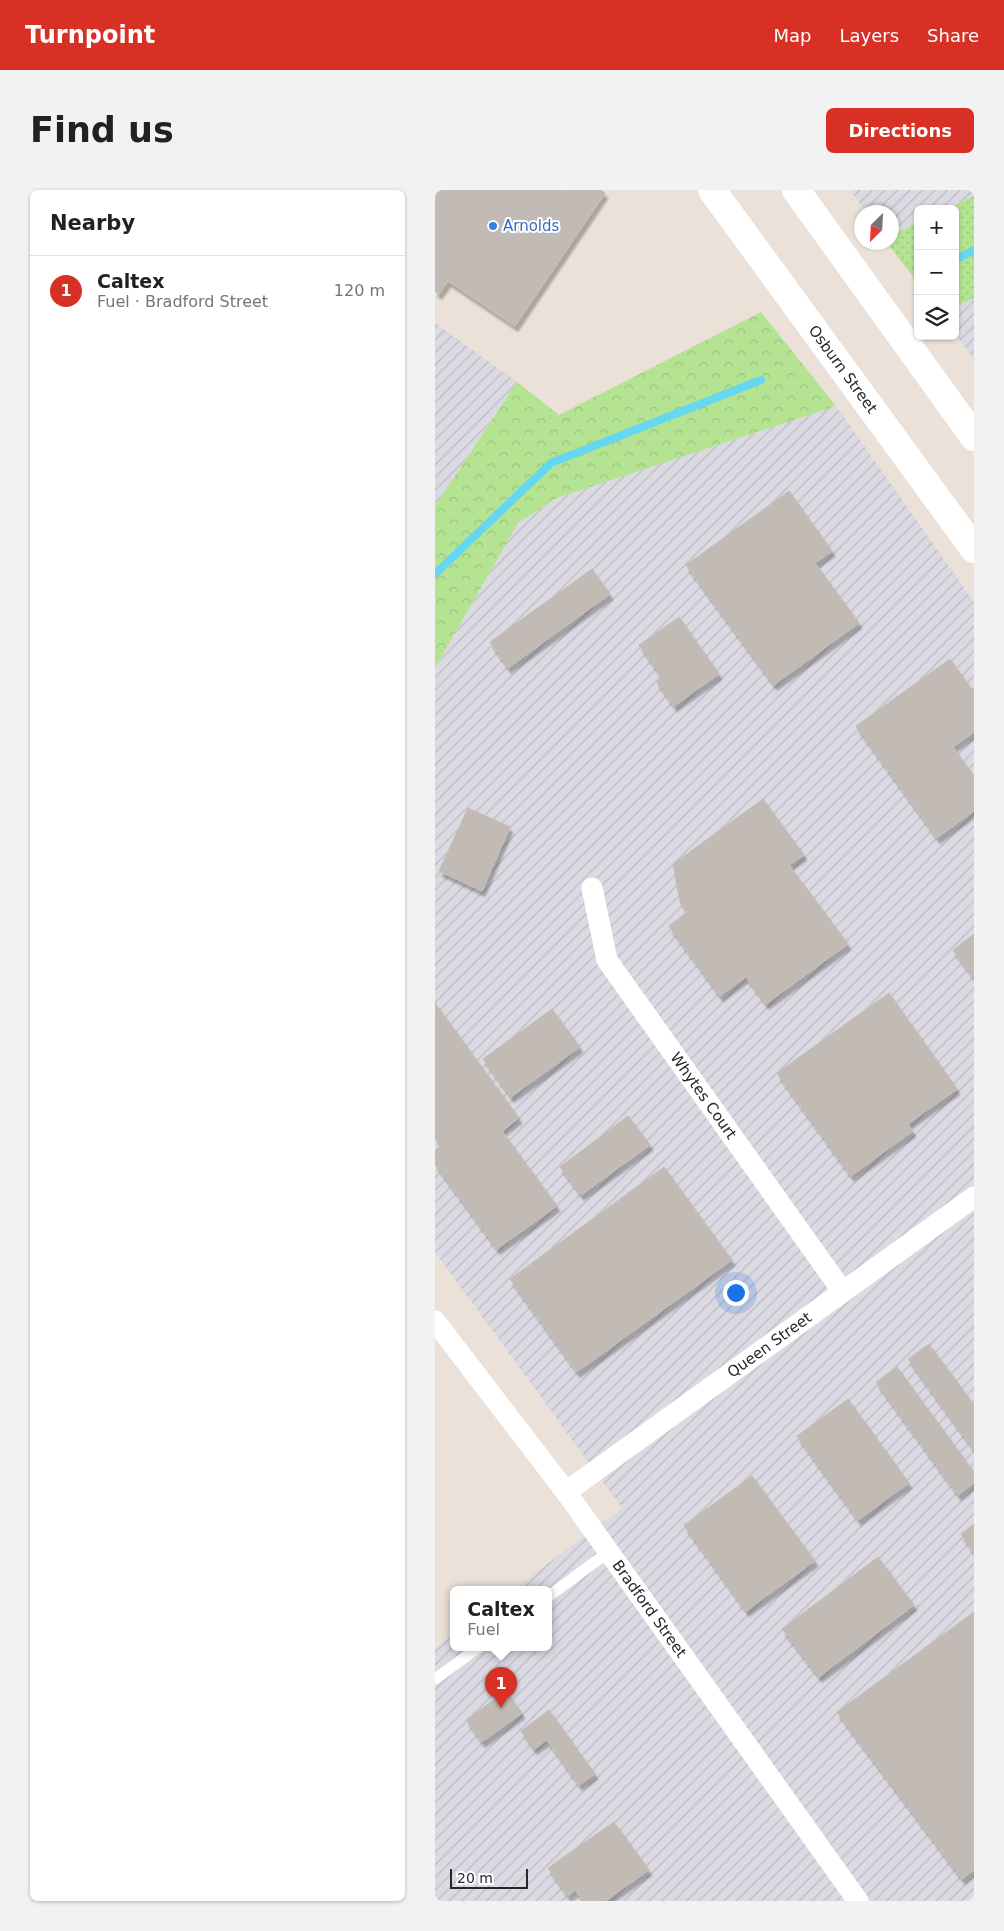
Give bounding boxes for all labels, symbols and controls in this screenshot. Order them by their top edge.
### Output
text: Turnpoint [25,21,155,49]
text: Map [773,25,811,46]
text: Layers [839,25,899,46]
text: Share [927,25,979,46]
button: Directions [826,108,974,153]
text: Find us [30,110,174,150]
north arrow [854,205,899,250]
map controls [914,205,959,340]
button: + [914,205,959,250]
text: Nearby [50,211,135,235]
place label: Arnolds [503,217,560,235]
marker: Arnolds [487,220,499,232]
button: − [914,250,959,295]
text: Caltex [97,270,165,292]
text: 1 [60,281,72,300]
text: 120 m [334,281,385,300]
text: Fuel · Bradford Street [97,292,268,311]
button: layers [914,295,959,340]
street label: Osburn Street [805,322,881,417]
street label: Whytes Court [666,1049,740,1143]
your location [723,1280,749,1306]
street label: Queen Street [724,1308,815,1381]
street label: Bradford Street [609,1557,690,1661]
popup [450,1586,552,1651]
text: Caltex [467,1598,535,1620]
text: Fuel [467,1620,500,1639]
pin: 1 [485,1667,517,1708]
scale bar [450,1866,527,1889]
text: 20 m [457,1870,493,1886]

